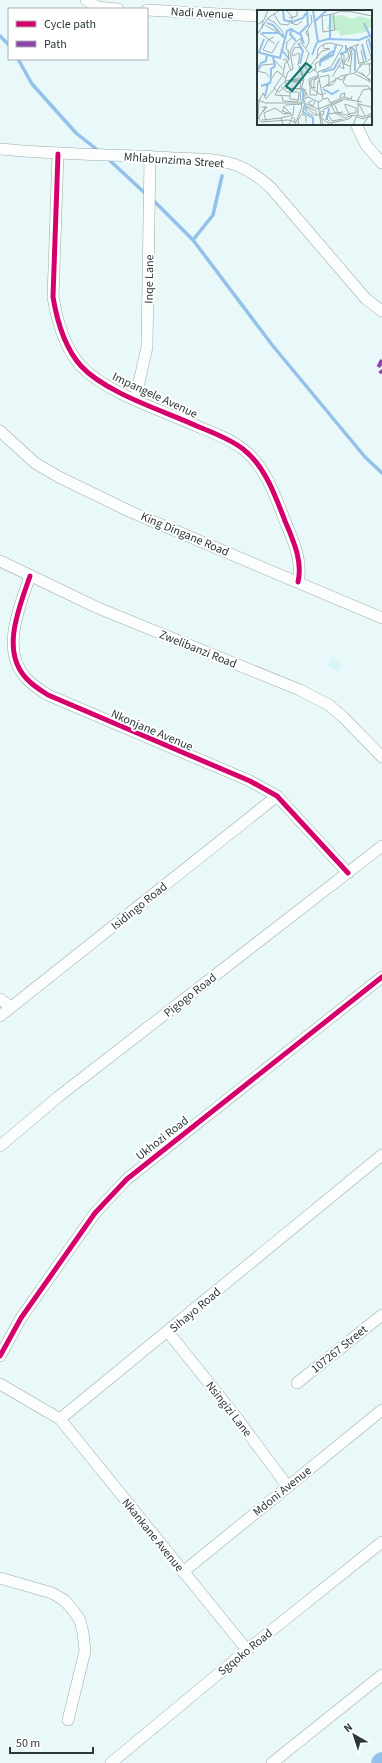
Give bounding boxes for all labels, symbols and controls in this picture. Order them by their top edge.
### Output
street label: Nadi Avenue [170,3,234,24]
legend [8,8,148,60]
inset map [257,10,372,125]
text: Cycle path [44,16,96,33]
text: Path [44,36,67,53]
street label: Mhlabunzima Street [123,149,225,172]
street label: Inqe Lane [141,254,158,304]
street label: Impangele Avenue [109,368,200,423]
street label: King Dingane Road [138,508,232,561]
street label: Zwelibanzi Road [157,626,239,673]
street label: Nkonjane Avenue [108,706,195,755]
street label: Isidingo Road [108,878,171,934]
street label: Pigogo Road [160,969,220,1021]
street label: Ukhozi Road [132,1112,192,1164]
street label: Sihayo Road [166,1284,225,1337]
street label: 107267 Street [307,1321,371,1377]
street label: Nsingizi Lane [202,1378,256,1441]
street label: Mdoni Avenue [249,1462,315,1520]
street label: Nkankane Avenue [118,1495,188,1576]
street label: Sgqoko Road [214,1625,276,1680]
north arrow [334,1715,374,1755]
text: N [340,1719,356,1736]
scale bar [10,1729,93,1755]
text: 50 m [16,1735,40,1752]

